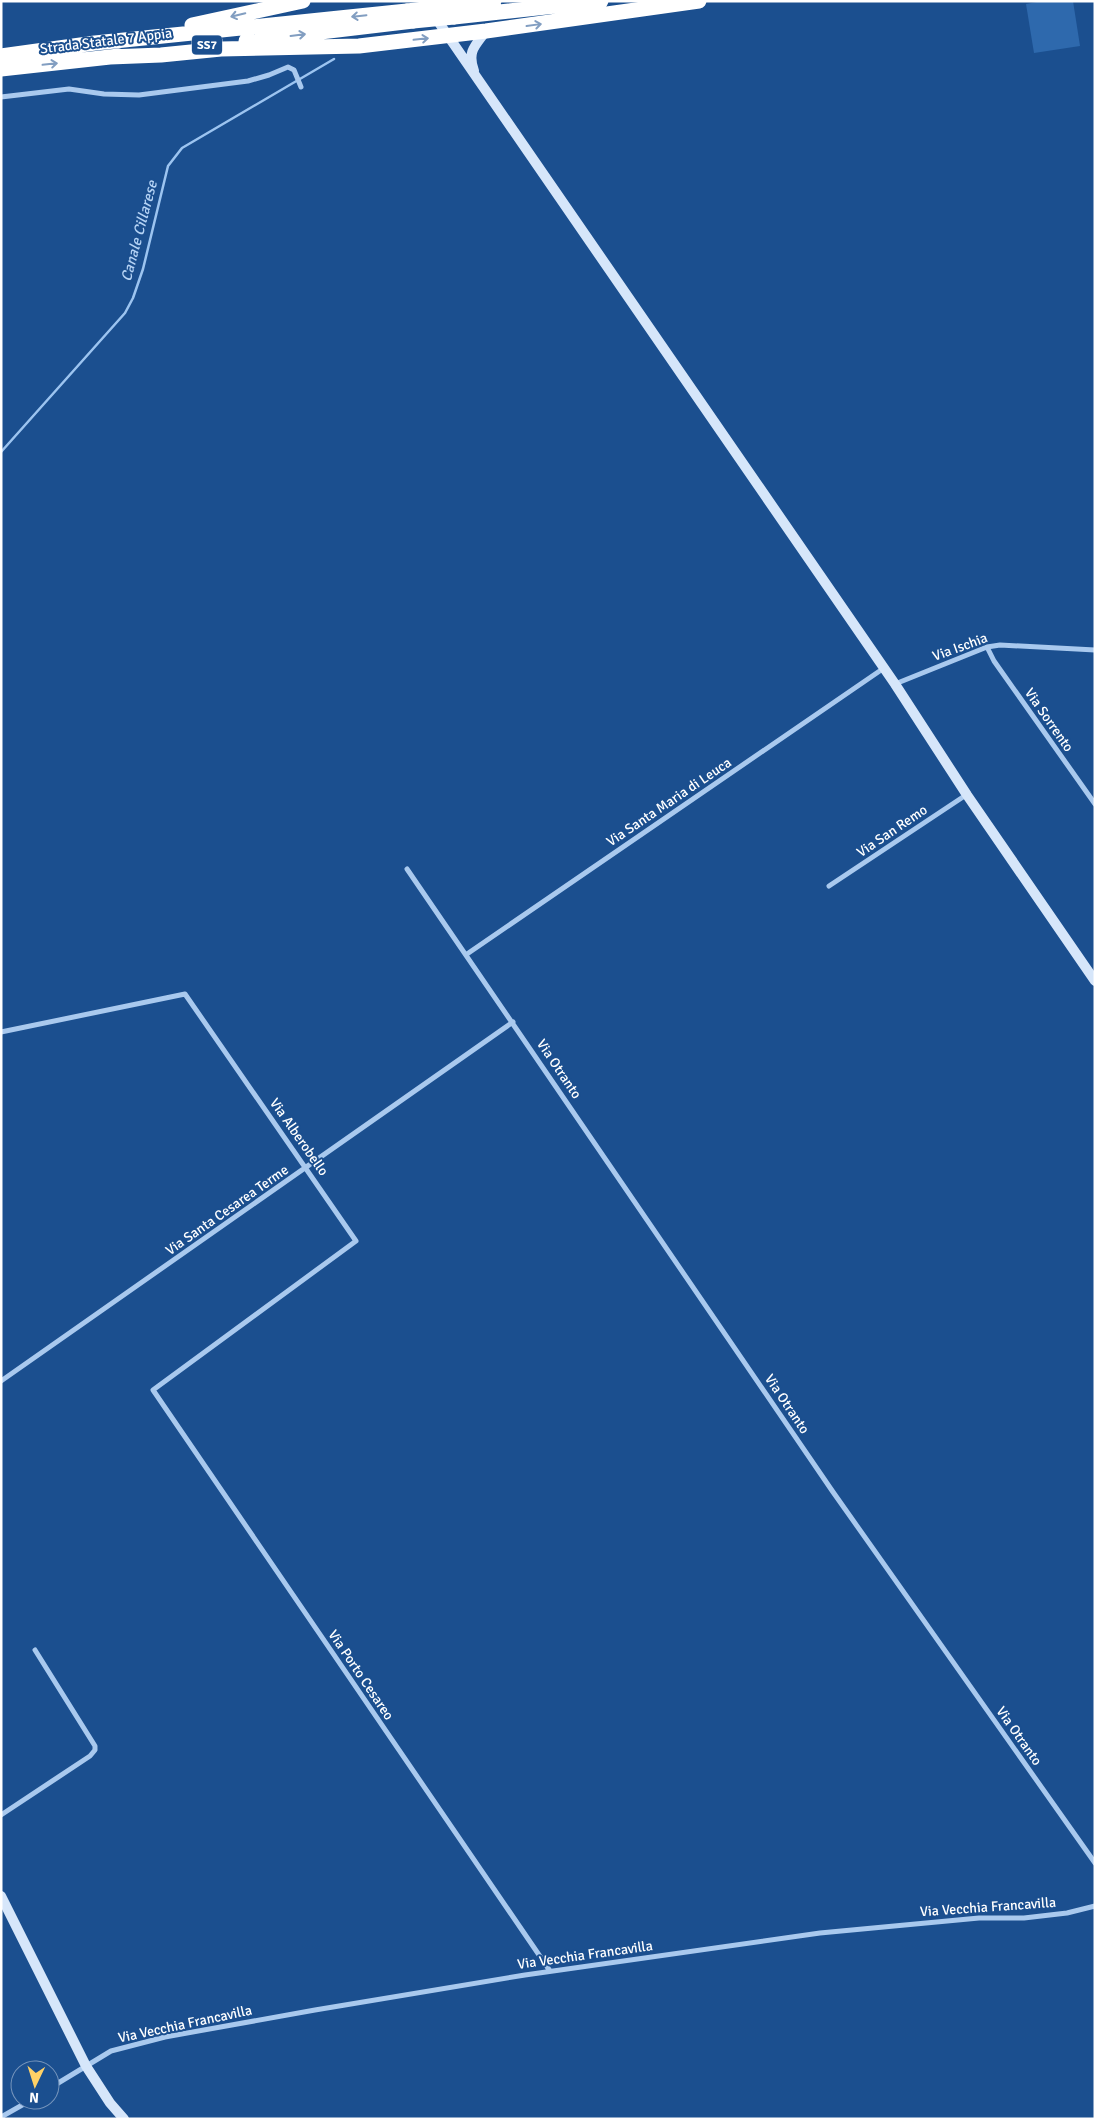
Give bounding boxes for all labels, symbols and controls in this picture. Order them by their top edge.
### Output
one-way arrow [231,10,247,20]
one-way arrow [351,11,367,21]
one-way arrow [526,19,542,29]
street label: Strada Statale 7 Appia [39,24,173,58]
one-way arrow [290,30,306,40]
one-way arrow [413,34,429,44]
road number: SS7 [192,36,222,54]
one-way arrow [41,59,57,69]
water label: Canale Cillarese [117,177,161,283]
street label: Via Ischia [930,629,990,665]
street label: Via Sorrento [1021,685,1077,755]
street label: Via Santa Maria di Leuca [603,754,735,850]
street label: Via San Remo [854,801,930,861]
street label: Via Otranto [533,1036,585,1102]
street label: Via Alberobello [266,1095,332,1179]
street label: Via Santa Cesarea Terme [162,1161,292,1259]
street label: Via Otranto [761,1371,813,1437]
street label: Via Porto Cesareo [325,1627,397,1723]
street label: Via Otranto [993,1703,1045,1769]
street label: Via Vecchia Francavilla [919,1894,1057,1920]
street label: Via Vecchia Francavilla [516,1937,654,1973]
street label: Via Vecchia Francavilla [116,2001,254,2047]
north arrow [10,2060,60,2110]
text: N [29,2089,40,2106]

